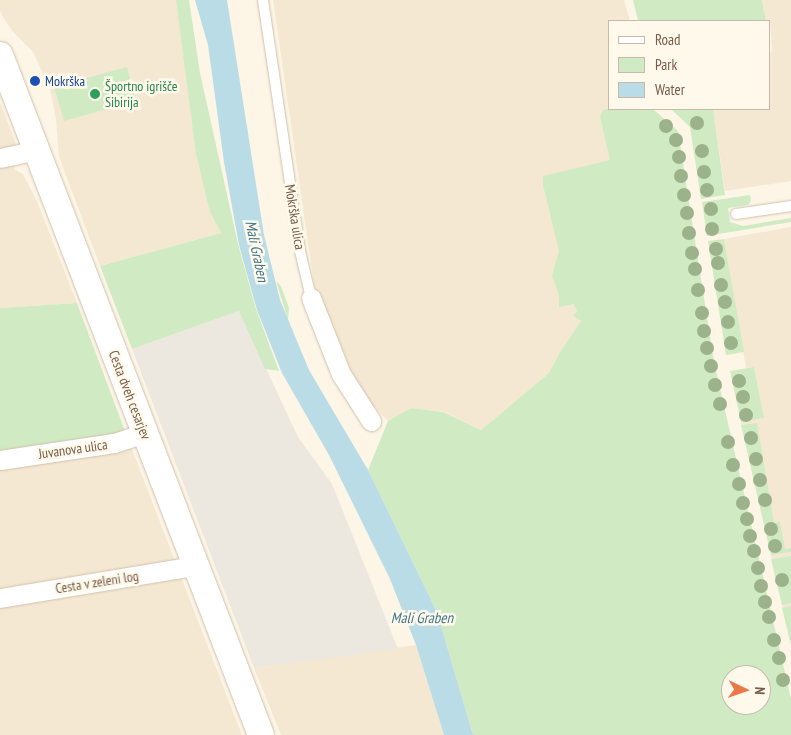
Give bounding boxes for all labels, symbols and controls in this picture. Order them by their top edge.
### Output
legend [608,20,771,110]
text: Road [655,30,681,49]
text: Park [655,55,677,74]
place label: Mokrška [45,73,85,89]
marker: Mokrška [29,75,41,87]
place label: Športno igrišče Sibirija [105,78,178,110]
text: Water [655,80,685,99]
marker: Športno igrišče Sibirija [89,88,101,100]
street label: Mokrška ulica [282,183,308,251]
water label: Mali Graben [242,219,272,283]
street label: Cesta dveh cesarjev [105,348,155,442]
street label: Juvanova ulica [37,436,109,462]
street label: Cesta v zeleni log [54,567,140,597]
water label: Mali Graben [391,609,453,627]
north arrow [721,665,771,715]
text: N [751,686,769,695]

